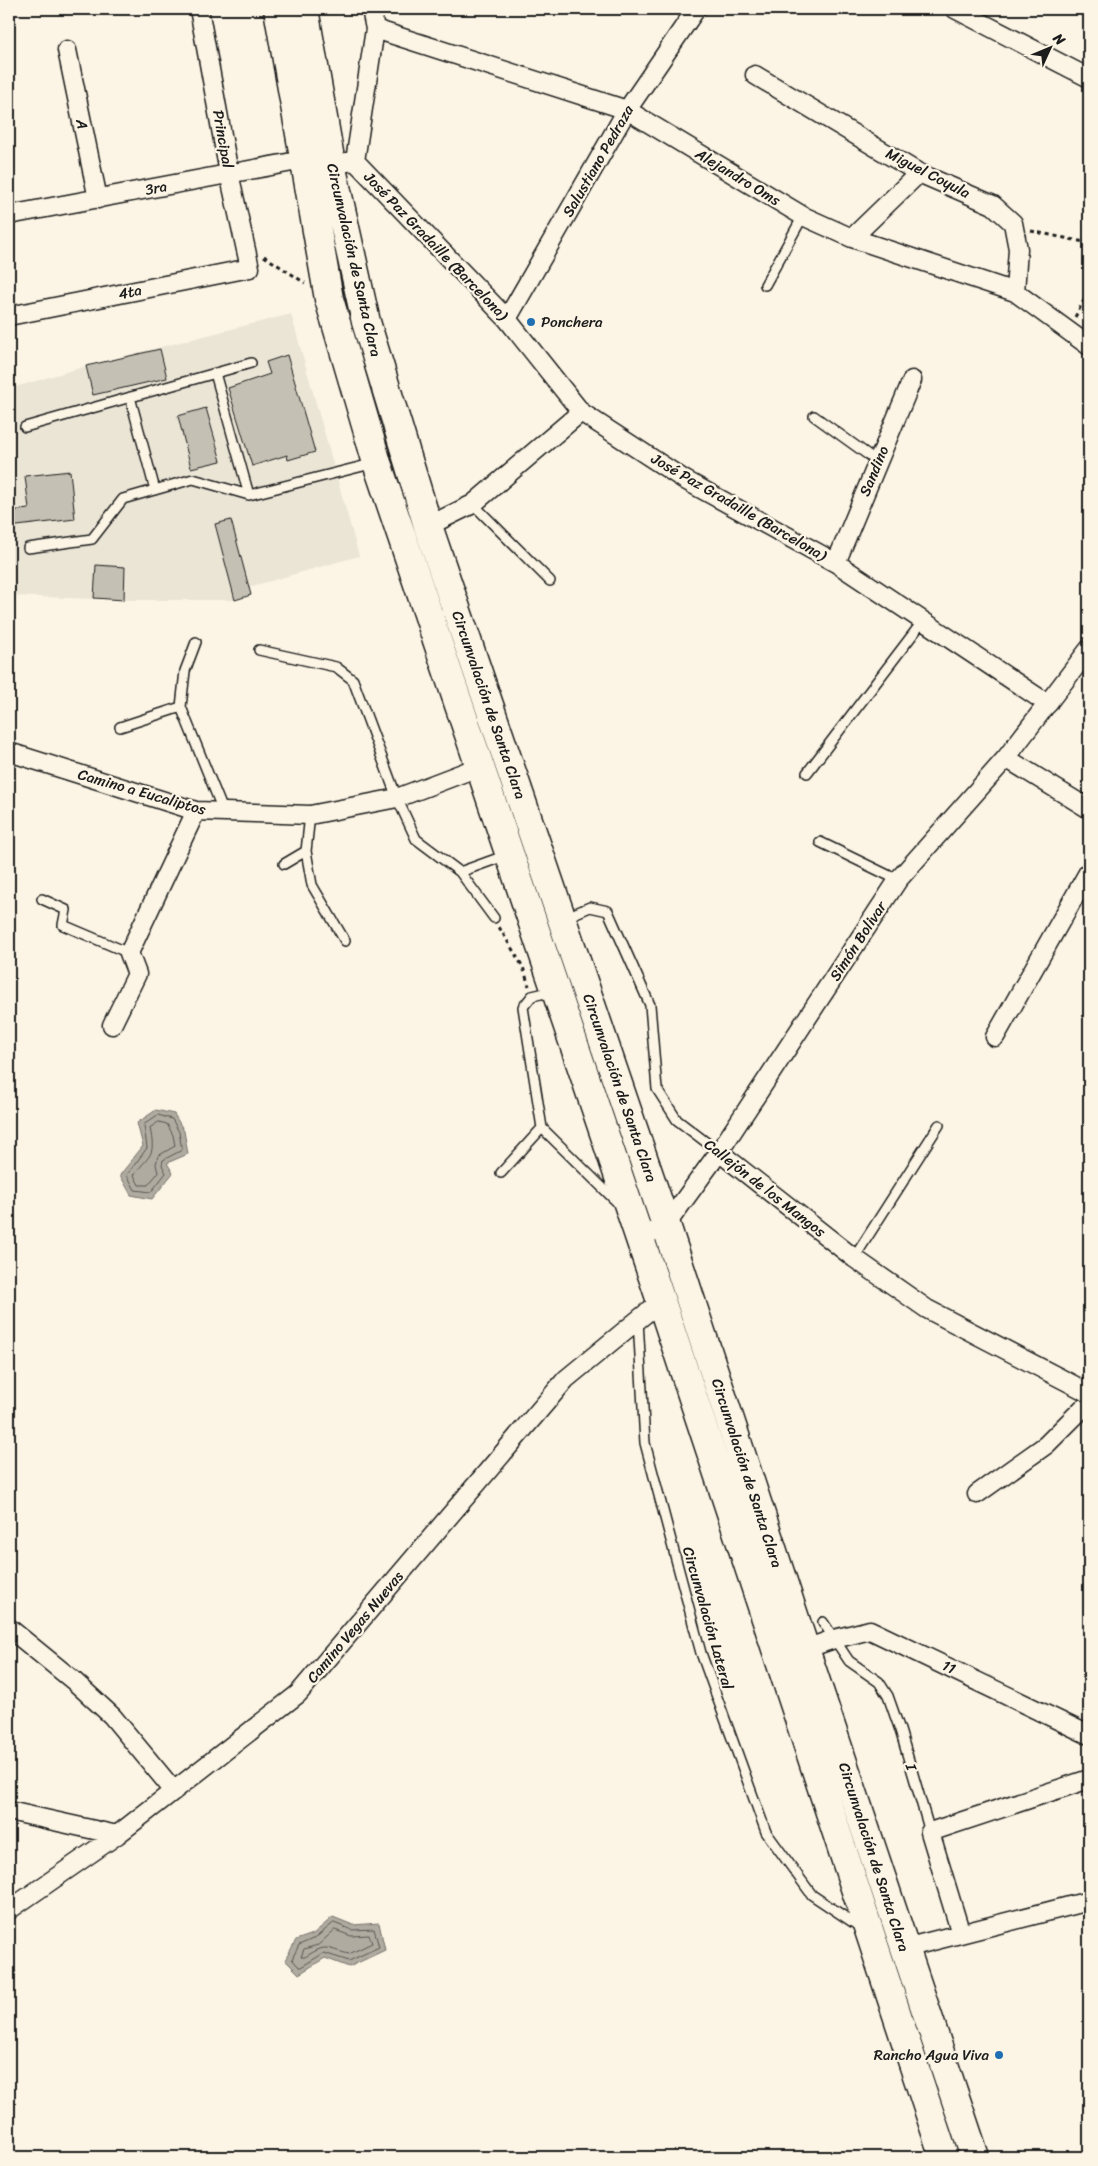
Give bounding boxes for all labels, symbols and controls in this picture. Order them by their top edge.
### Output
north arrow [1026,22,1076,72]
text: N [1046,26,1072,52]
street label: Salustiano Pedraza [555,100,641,222]
street label: Principal [205,108,241,171]
street label: A [68,116,96,132]
street label: Alejandro Oms [689,141,786,213]
street label: Miguel Coyula [881,141,975,206]
street label: Circunvalación de Santa Clara [319,161,389,360]
street label: José Paz Gradaille (Barcelona) [357,165,515,327]
street label: 3ra [143,173,170,203]
street label: 4ta [116,277,144,307]
place label: Ponchera [541,309,603,335]
marker: Ponchera [525,316,537,328]
street label: Sandino [852,441,896,500]
street label: José Paz Gradaille (Barcelona) [645,445,832,568]
street label: Circunvalación de Santa Clara [445,607,534,803]
street label: Camino a Eucaliptos [75,761,209,823]
street label: Simón Bolivar [822,895,894,986]
street label: Circunvalación de Santa Clara [576,990,665,1186]
street label: Callejón de los Mangos [698,1132,832,1244]
street label: Circunvalación de Santa Clara [704,1375,790,1572]
street label: Circunvalación Lateral [675,1544,741,1693]
street label: Camino Vegas Nuevas [300,1564,411,1689]
street label: 11 [938,1652,960,1682]
street label: Circunvalación de Santa Clara [831,1759,917,1956]
street label: I [897,1760,925,1774]
place label: Rancho Agua Viva [874,2042,989,2068]
marker: Rancho Agua Viva [993,2049,1005,2061]

